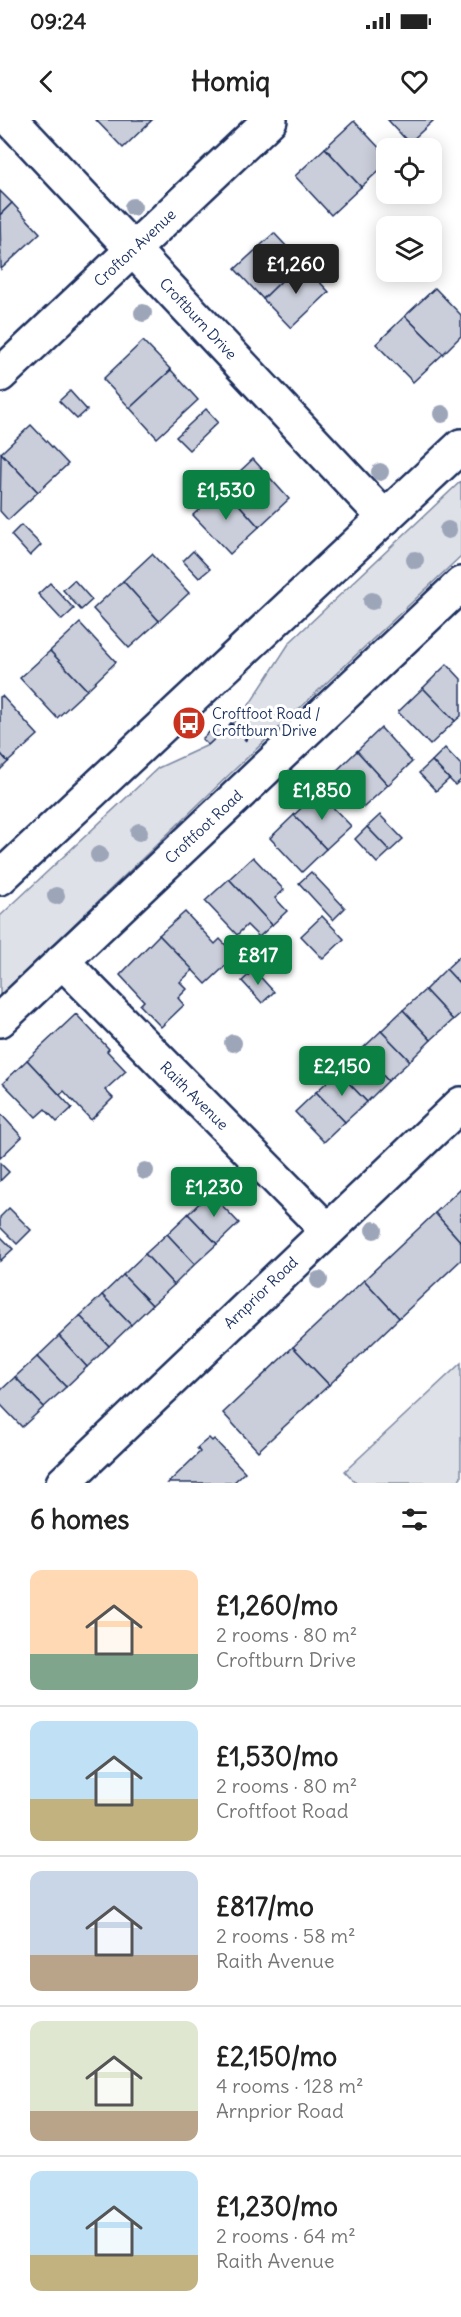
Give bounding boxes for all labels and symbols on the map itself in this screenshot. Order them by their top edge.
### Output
street label: Crofton Avenue [90,205,180,290]
pin: £1,260 [247,244,345,295]
street label: Croftburn Drive [156,274,241,364]
pin: £1,530 [177,470,275,521]
place label: Croftfoot Road / Croftburn Drive [212,704,320,740]
bus stop icon: Croftfoot Road / Croftburn Drive [171,705,207,741]
pin: £1,850 [273,770,371,821]
street label: Croftfoot Road [161,786,247,867]
pin: £817 [222,935,294,986]
pin: £2,150 [293,1046,391,1097]
street label: Raith Avenue [156,1057,233,1134]
pin: £1,230 [165,1167,263,1218]
street label: Arnprior Road [220,1252,302,1333]

